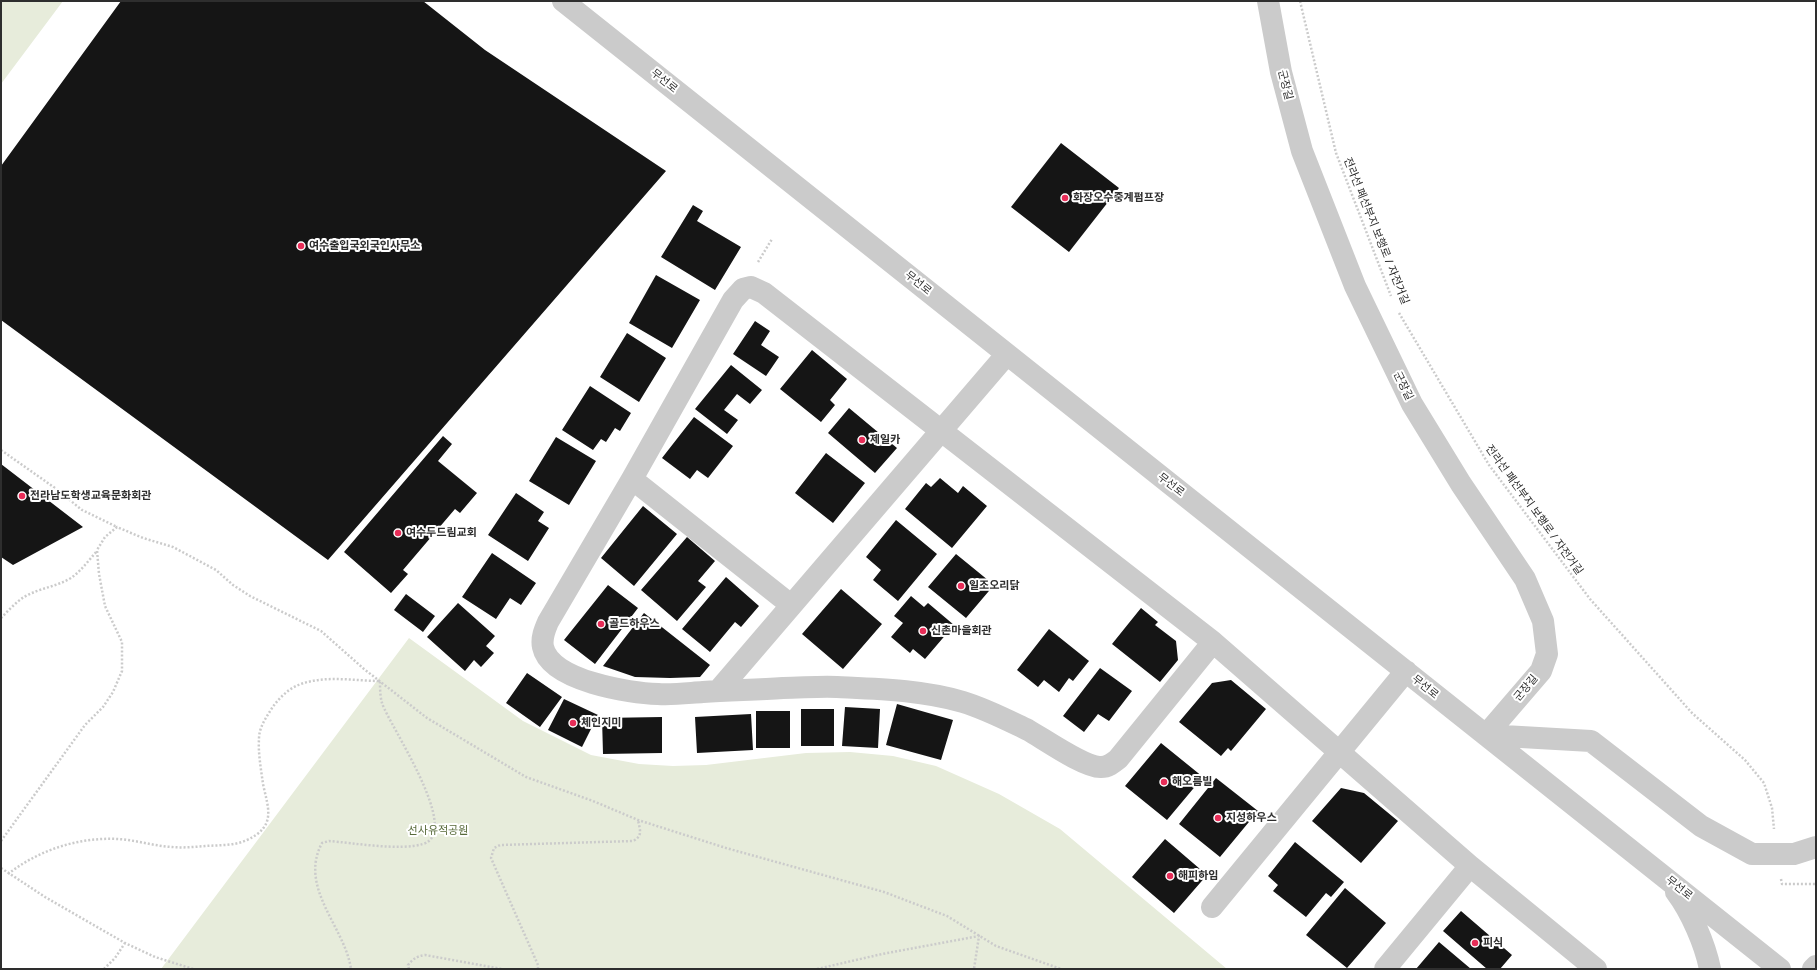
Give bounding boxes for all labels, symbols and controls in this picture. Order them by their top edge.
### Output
street label: 무선로 [648,66,680,96]
street label: 군장길 [1275,69,1295,101]
street label: 전라선 폐선부지 보행로 / 자전거길 [1340,156,1412,306]
place label: 화장오수중계펌프장 [1073,191,1164,205]
marker: 화장오수중계펌프장 [1060,193,1070,203]
place label: 여수출입국외국인사무소 [309,239,420,253]
marker: 여수출입국외국인사무소 [296,241,306,251]
street label: 무선로 [902,268,934,298]
street label: 군장길 [1390,369,1416,403]
place label: 제일카 [870,433,900,447]
marker: 제일카 [857,435,867,445]
street label: 전라선 폐선부지 보행로 / 자전거길 [1482,443,1586,577]
street label: 무선로 [1155,470,1187,500]
place label: 전라남도학생교육문화회관 [30,489,151,503]
marker: 전라남도학생교육문화회관 [17,491,27,501]
place label: 여수두드림교회 [406,526,477,540]
marker: 여수두드림교회 [393,528,403,538]
place label: 일조오리닭 [969,579,1020,593]
marker: 일조오리닭 [956,581,966,591]
place label: 골드하우스 [609,617,660,631]
marker: 골드하우스 [596,619,606,629]
place label: 신촌마을회관 [931,624,992,638]
marker: 신촌마을회관 [918,626,928,636]
street label: 무선로 [1409,672,1441,702]
street label: 군장길 [1511,672,1541,704]
place label: 체인지미 [581,716,621,730]
marker: 체인지미 [568,718,578,728]
place label: 해오름빌 [1172,775,1212,789]
marker: 해오름빌 [1159,777,1169,787]
place label: 지성하우스 [1226,811,1277,825]
marker: 지성하우스 [1213,813,1223,823]
park label: 선사유적공원 [408,824,468,838]
place label: 해피하임 [1178,869,1218,883]
marker: 해피하임 [1165,871,1175,881]
street label: 무선로 [1663,873,1695,903]
place label: 피식 [1483,936,1503,950]
marker: 피식 [1470,938,1480,948]

